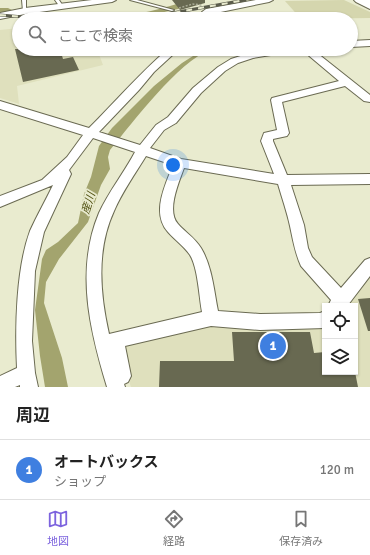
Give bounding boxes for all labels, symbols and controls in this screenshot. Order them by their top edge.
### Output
search box [12,12,358,56]
icon: search [26,23,48,45]
text: ここで検索 [58,27,133,45]
your location [163,155,183,175]
water label: 産川 [79,190,98,216]
map controls [322,303,358,375]
button: locate [322,303,358,339]
pin: 1 [260,331,286,361]
button: layers [322,339,358,375]
text: 周辺 [16,405,50,426]
text: オートバックス [54,453,159,471]
text: 1 [25,462,33,478]
text: 120 m [320,462,354,478]
text: ショップ [54,474,106,490]
tab: 地図 [47,508,69,548]
tab: 経路 [163,508,185,548]
tab: 保存済み [279,508,323,548]

